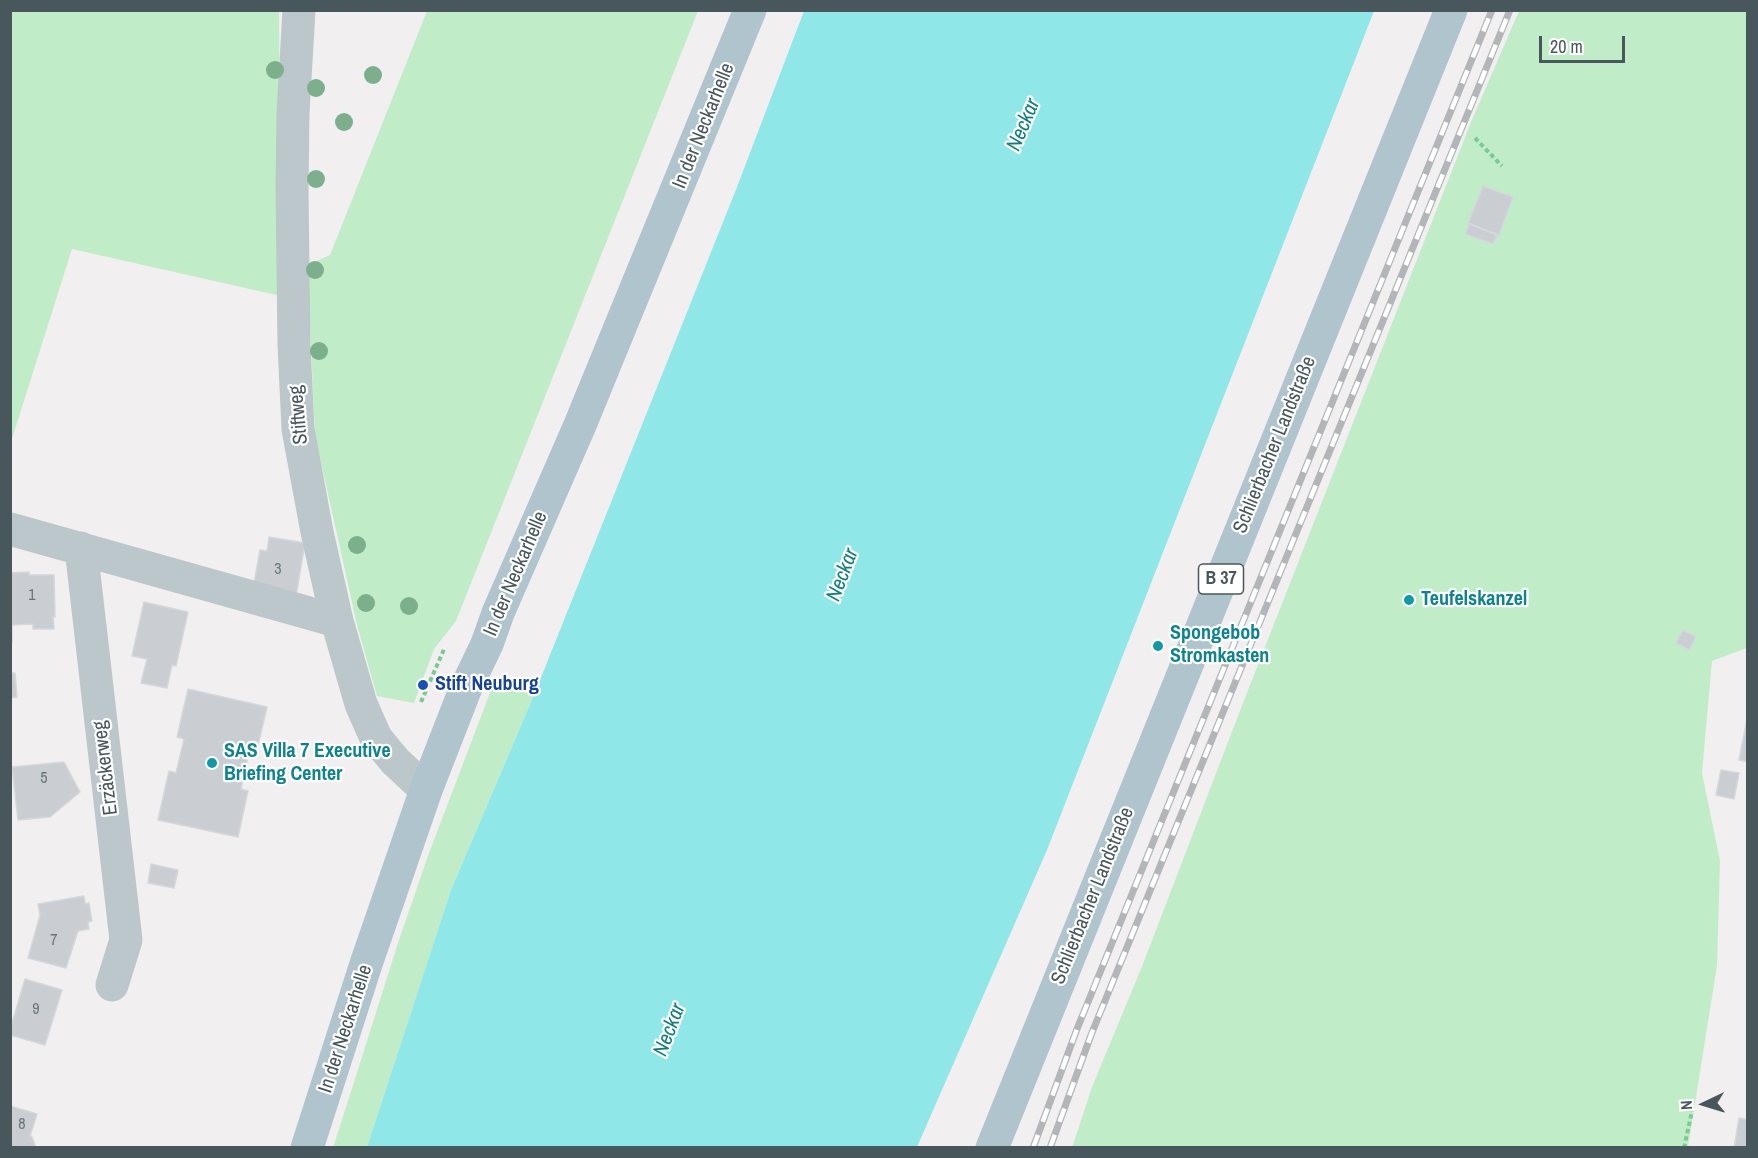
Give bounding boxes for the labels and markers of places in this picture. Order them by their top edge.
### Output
place label: Teufelskanzel [1421,588,1527,612]
marker: Teufelskanzel [1402,593,1416,607]
place label: Spongebob Stromkasten [1170,622,1269,669]
marker: Spongebob Stromkasten [1151,639,1165,653]
place label: Stift Neuburg [435,673,539,697]
marker: Stift Neuburg [416,678,430,692]
place label: SAS Villa 7 Executive Briefing Center [224,740,391,787]
marker: SAS Villa 7 Executive Briefing Center [205,756,219,770]

